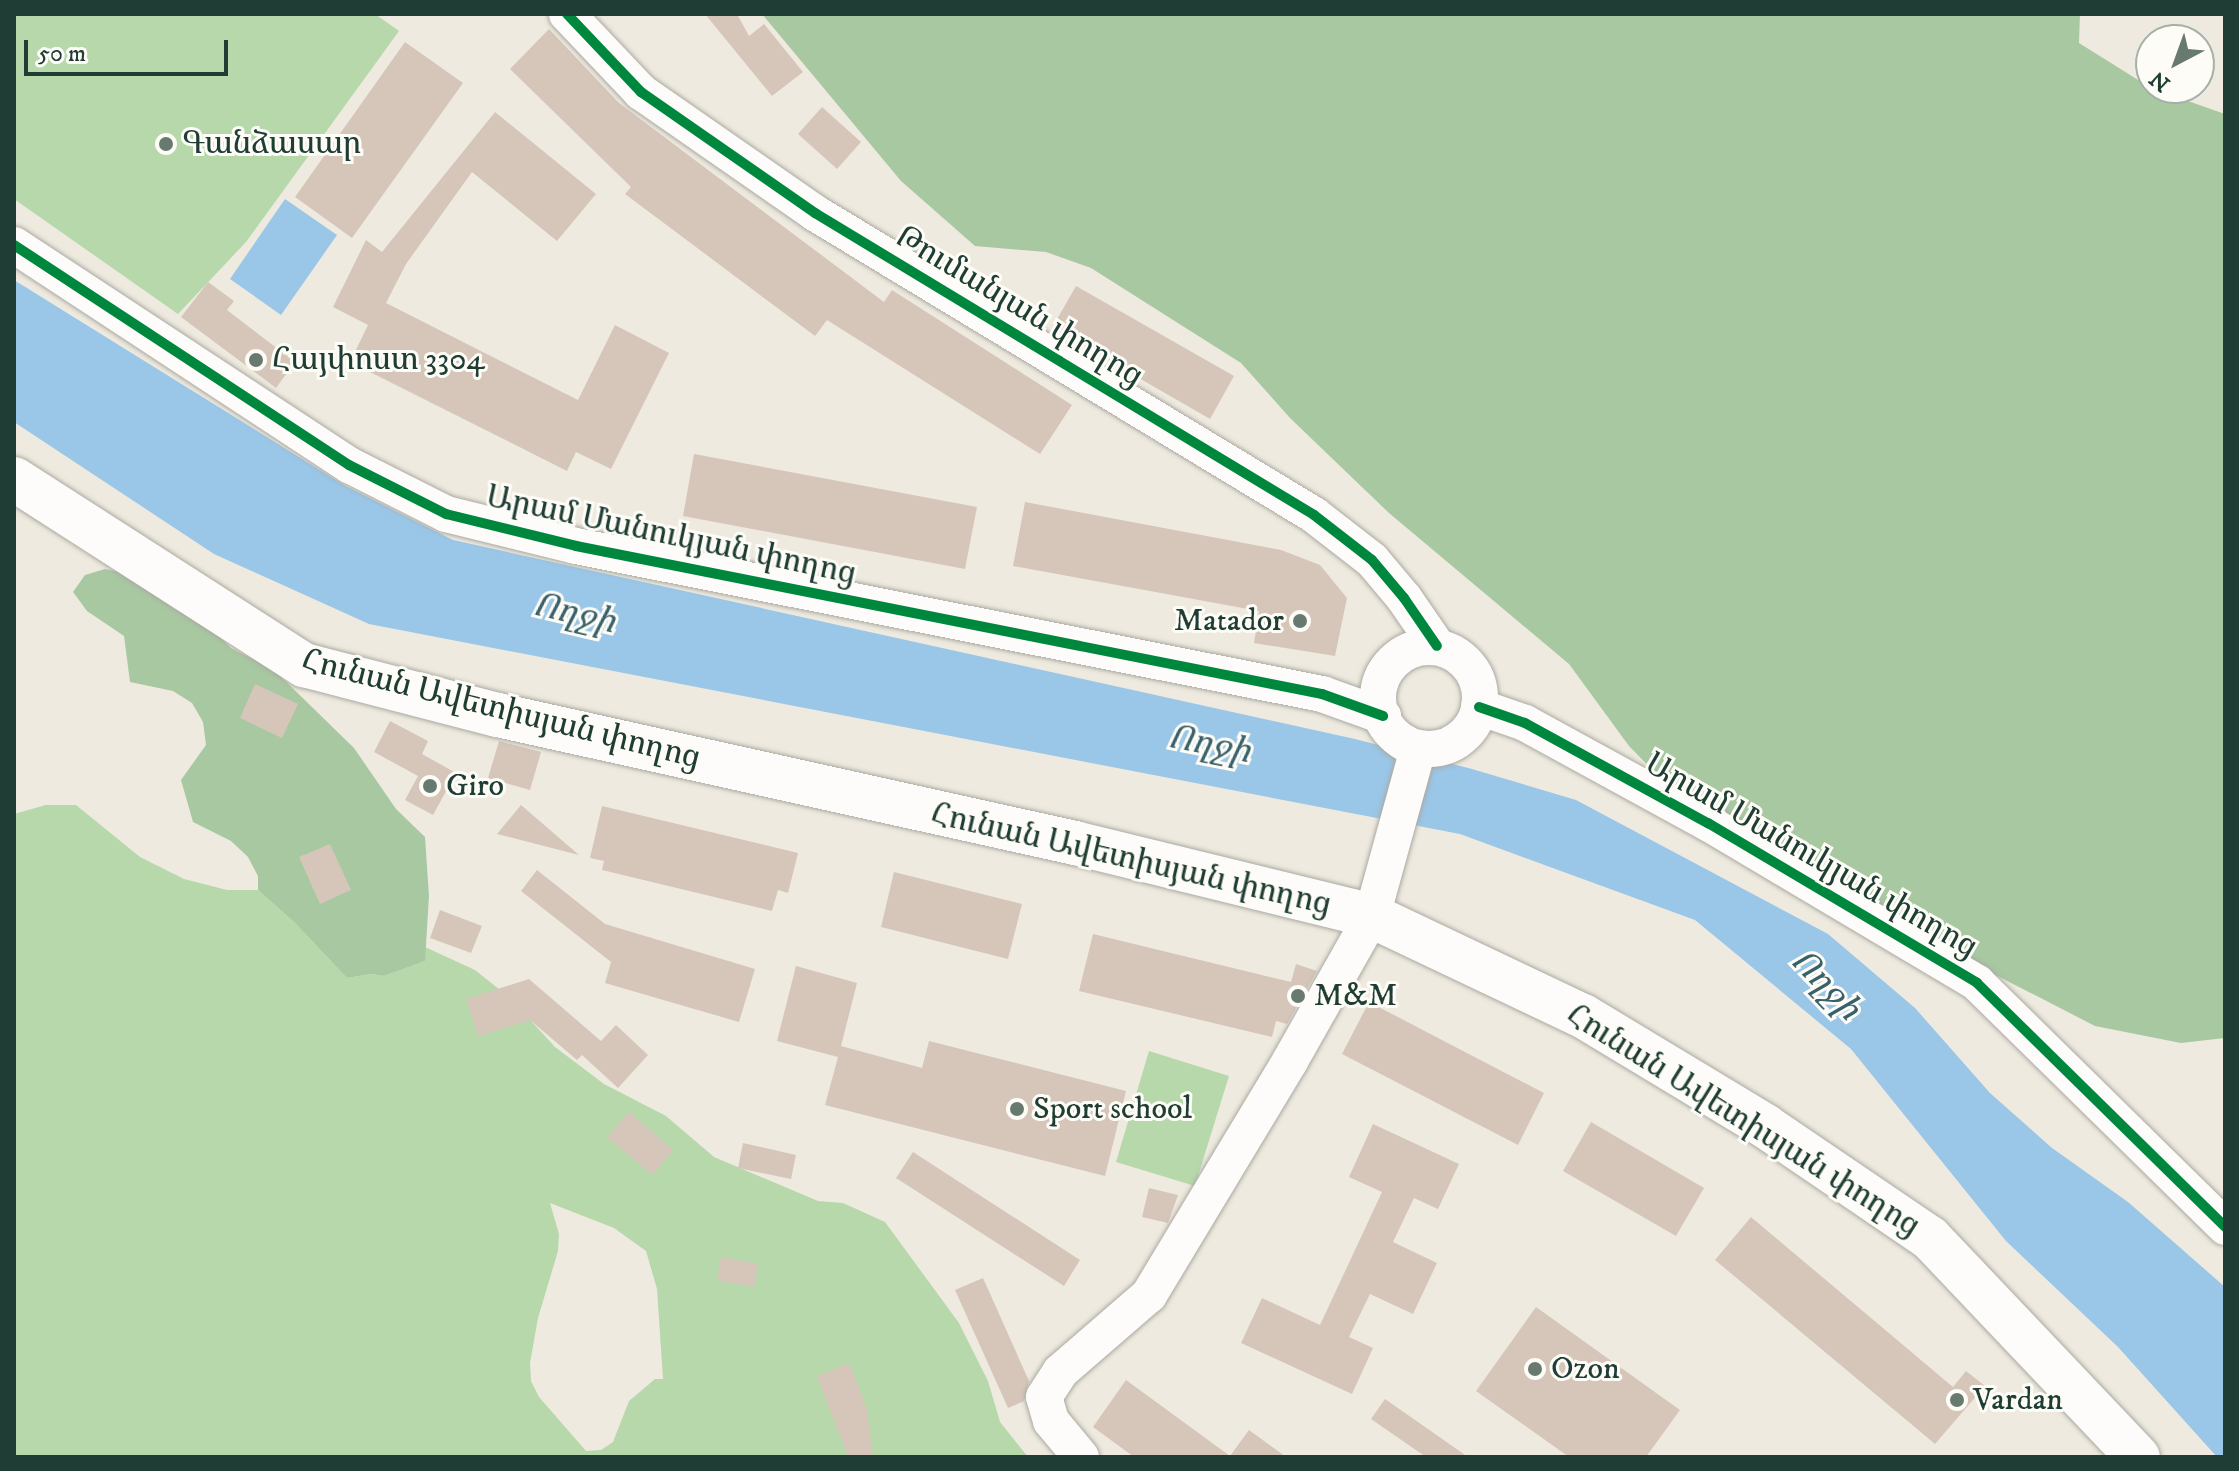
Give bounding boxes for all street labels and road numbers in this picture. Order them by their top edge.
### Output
street label: Թումանյան փողոց [888,218,1150,396]
street label: Արամ Մանուկյան փողոց [483,478,859,594]
street label: Հունան Ավետիսյան փողոց [298,642,704,778]
street label: Արամ Մանուկյան փողոց [1638,745,1984,967]
street label: Հունան Ավետիսյան փողոց [927,795,1335,925]
street label: Հունան Ավետիսյան փողոց [1559,996,1927,1246]

